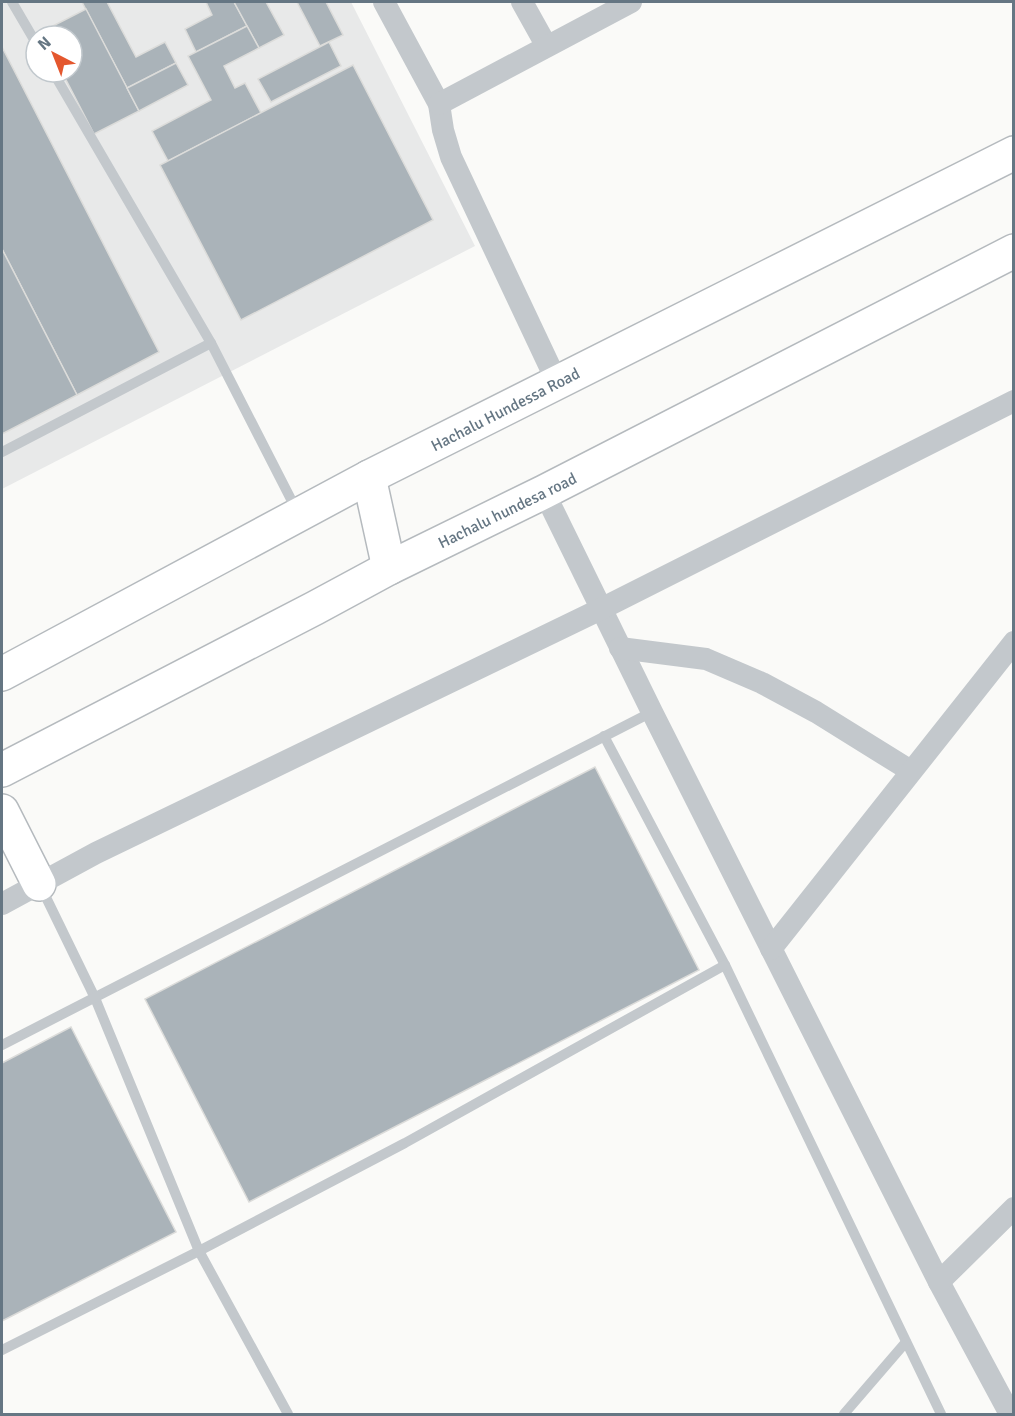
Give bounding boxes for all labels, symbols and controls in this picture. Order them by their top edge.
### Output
north arrow [24,24,84,84]
text: N [34,32,55,55]
street label: Hachalu Hundessa Road [428,364,583,456]
street label: Hachalu hundesa road [435,469,580,553]

